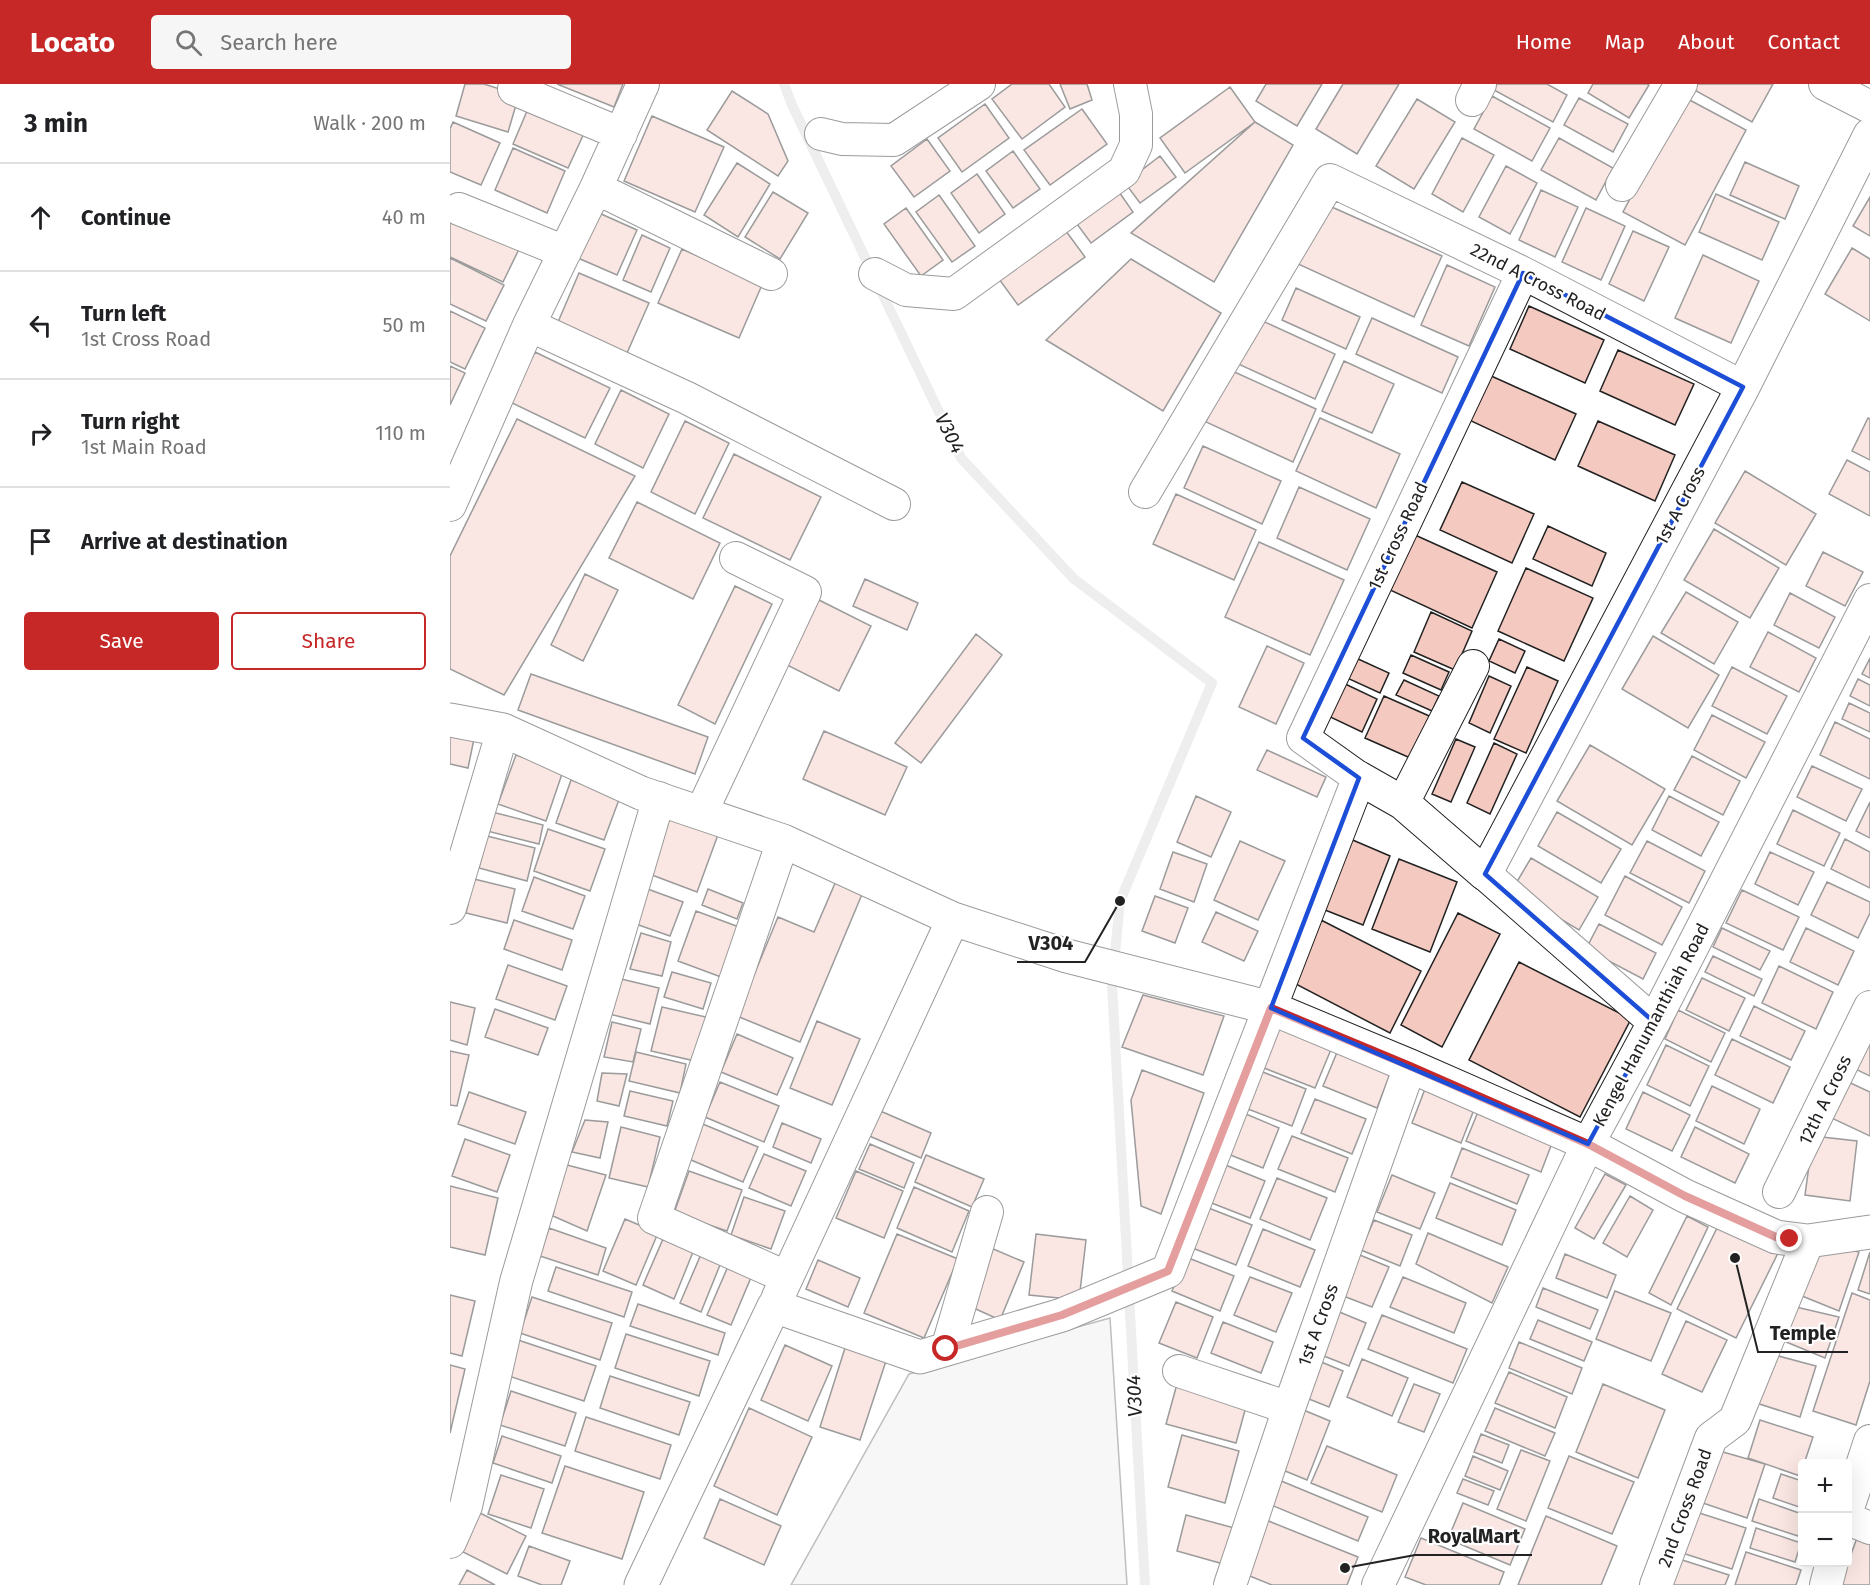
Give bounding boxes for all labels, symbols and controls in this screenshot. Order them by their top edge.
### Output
search box [151,15,571,69]
text: Locato [30,26,115,59]
icon: search [172,26,205,59]
text: Search here [220,29,338,56]
text: Home [1516,29,1572,55]
text: Map [1605,29,1645,55]
text: About [1678,29,1735,55]
text: Contact [1768,29,1840,55]
text: 3 min [24,108,88,139]
text: Walk · 200 m [313,111,426,135]
icon: ahead [24,201,57,234]
text: Continue [81,204,171,231]
text: 40 m [382,205,426,229]
street label: 22nd A Cross Road [1467,238,1609,326]
text: Turn left [81,300,166,327]
icon: left [24,309,57,342]
text: 50 m [382,313,426,337]
text: 1st Cross Road [81,327,211,351]
text: Turn right [81,408,180,435]
water label: V304 [930,409,970,457]
icon: right [24,417,57,450]
text: 110 m [375,421,426,445]
text: 1st Main Road [81,435,207,459]
street label: 1st A Cross [1650,463,1710,549]
street label: 1st Cross Road [1363,478,1433,594]
icon: arrive [24,525,57,558]
text: Arrive at destination [81,528,288,555]
button: Save [24,612,219,670]
button: Share [231,612,426,670]
street label: Kengel Hanumanthiah Road [1588,920,1714,1130]
callout: V304 [1017,924,1085,962]
text: V304 [1028,931,1073,955]
street label: 12th A Cross [1794,1052,1856,1148]
route end [1776,1225,1802,1251]
street label: 1st A Cross [1293,1281,1343,1369]
callout: Temple [1758,1314,1848,1352]
text: Temple [1770,1321,1836,1345]
route start [932,1335,958,1361]
water label: V304 [1121,1374,1147,1418]
street label: 2nd Cross Road [1653,1446,1717,1570]
map controls [1798,1459,1852,1567]
button: + [1798,1459,1852,1513]
button: − [1798,1513,1852,1567]
callout: RoyalMart [1415,1517,1532,1555]
text: RoyalMart [1428,1524,1521,1548]

